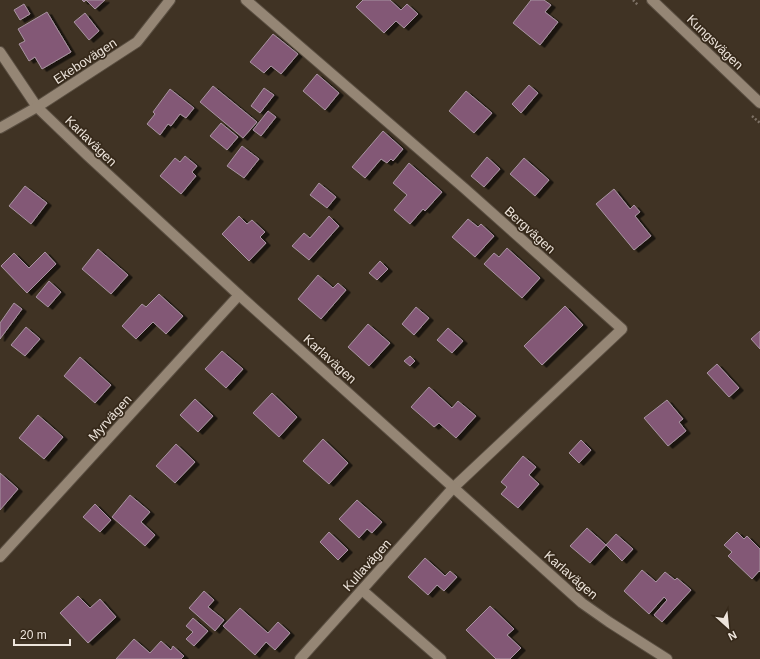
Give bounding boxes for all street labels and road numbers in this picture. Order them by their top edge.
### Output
street label: Kungsvägen [684,11,746,73]
street label: Ekebovägen [51,35,119,87]
street label: Karlavägen [62,113,120,169]
street label: Bergvägen [502,203,558,257]
street label: Karlavägen [301,331,359,387]
street label: Myrvägen [85,392,135,444]
street label: Kullavägen [340,536,394,594]
street label: Karlavägen [541,548,601,602]

